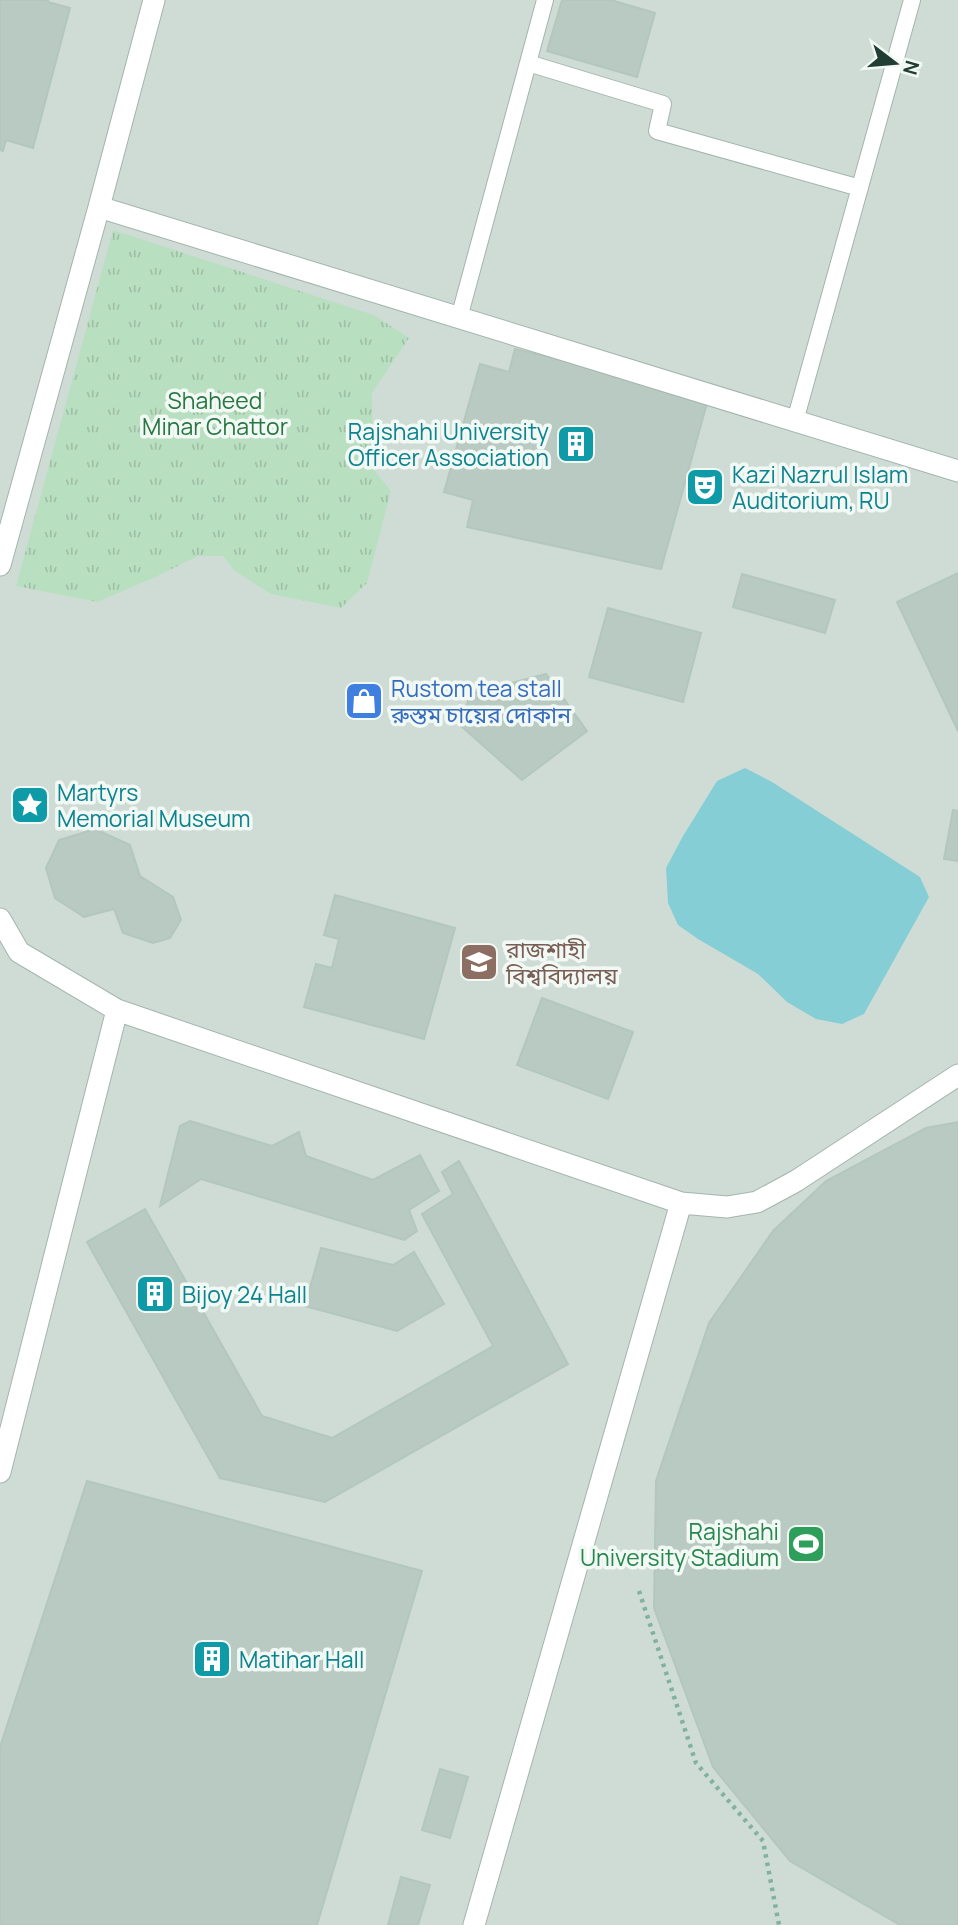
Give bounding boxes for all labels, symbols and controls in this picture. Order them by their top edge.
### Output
north arrow [860,28,930,98]
text: N [897,58,926,78]
park label: Shaheed Minar Chattor [142,384,288,442]
place label: Rajshahi University Officer Association [348,415,549,473]
building icon: Rajshahi University Officer Association [555,423,597,465]
place label: Kazi Nazrul Islam Auditorium, RU [732,458,908,516]
theatre icon: Kazi Nazrul Islam Auditorium, RU [684,466,726,508]
place label: Rustom tea stall রুস্তম চায়ের দোকান [390,672,572,730]
shop icon: Rustom tea stall রুস্তম চায়ের দোকান [343,680,385,722]
place label: Martyrs Memorial Museum [57,776,251,834]
place icon: Martyrs Memorial Museum [9,784,51,826]
place label: রাজশাহী বিশ্ববিদ্যালয় [505,933,618,991]
school or university icon: রাজশাহী বিশ্ববিদ্যালয় [458,941,500,983]
building icon: Bijoy 24 Hall [134,1273,176,1315]
place label: Bijoy 24 Hall [182,1278,307,1310]
place label: Rajshahi University Stadium [580,1515,779,1573]
sports icon: Rajshahi University Stadium [785,1523,827,1565]
building icon: Matihar Hall [191,1638,233,1680]
place label: Matihar Hall [239,1643,364,1675]

